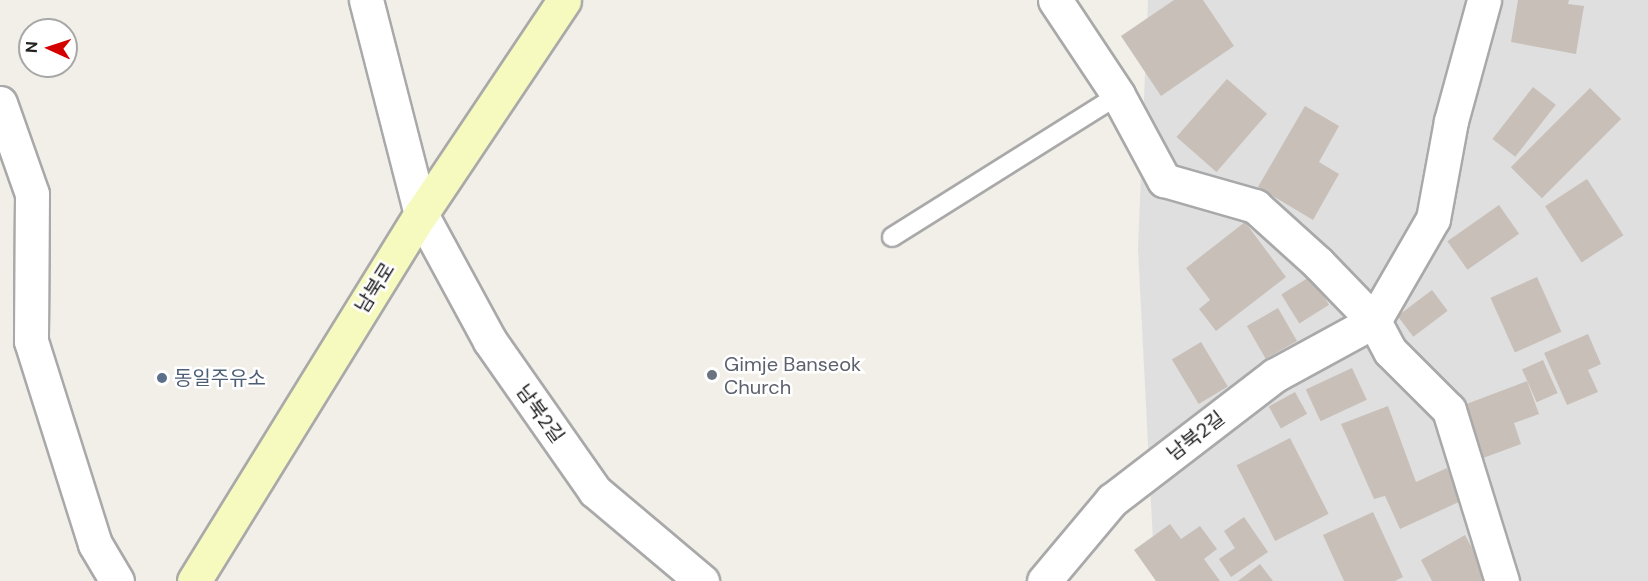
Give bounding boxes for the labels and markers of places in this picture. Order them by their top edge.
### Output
place label: Gimje Banseok Church [724,352,861,399]
place label: 동일주유소 [174,366,266,390]
marker: Gimje Banseok Church [705,368,719,382]
marker: 동일주유소 [155,371,169,385]

